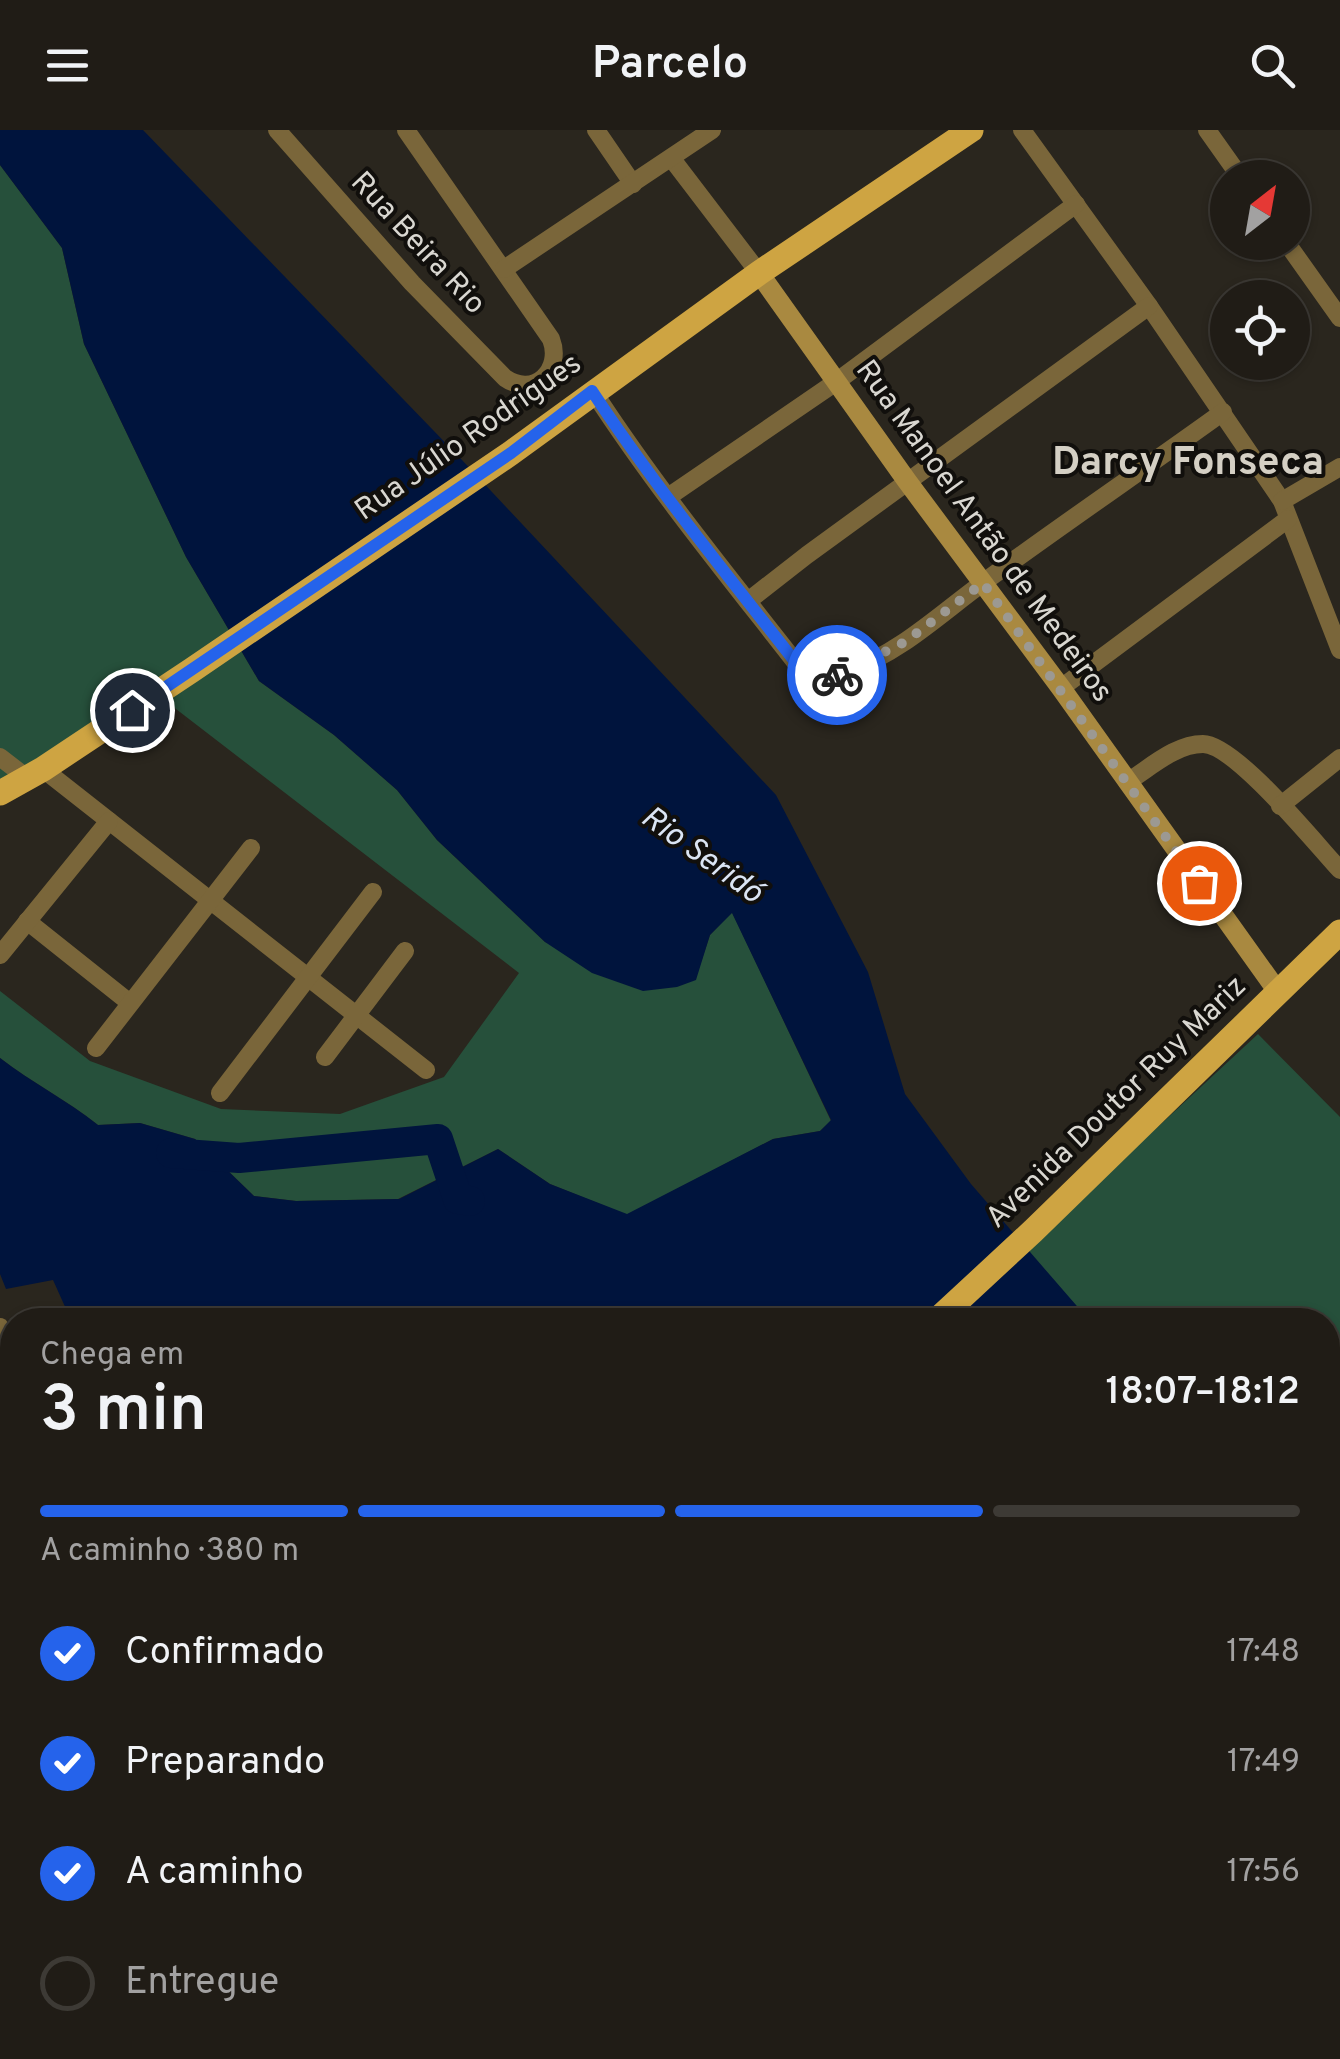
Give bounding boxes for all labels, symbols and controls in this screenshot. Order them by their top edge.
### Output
text: Parcelo [592,37,748,94]
icon: menu [40,38,95,93]
icon: search [1245,38,1300,93]
north arrow [1210,160,1310,260]
map controls [1210,160,1310,380]
street label: Rua Beira Rio [342,165,492,323]
button: locate [1210,280,1310,380]
street label: Rua Júlio Rodrigues [349,346,589,530]
street label: Rua Manoel Antão de Medeiros [846,354,1120,710]
district label: Darcy Fonseca [1052,439,1324,489]
courier [787,625,887,725]
icon: bike [810,648,865,703]
pin [90,668,175,753]
icon: home [105,683,160,738]
water label: Rio Seridó [632,798,771,915]
pin [1157,841,1242,926]
icon: bag [1172,856,1227,911]
street label: Avenida Doutor Ruy Mariz [979,969,1255,1237]
text: Chega em [40,1336,184,1376]
text: 18:07–18:12 [1105,1369,1300,1418]
text: 3 min [40,1372,207,1454]
text: A caminho · 380 m [40,1532,299,1572]
icon: check [40,1626,95,1681]
text: Confirmado [125,1629,325,1678]
text: 17:48 [1226,1633,1300,1673]
icon: check [40,1736,95,1791]
text: Preparando [125,1739,325,1788]
text: 17:49 [1227,1743,1300,1783]
icon: check [40,1846,95,1901]
text: A caminho [125,1849,304,1898]
text: 17:56 [1227,1853,1300,1893]
text: Entregue [125,1959,279,2008]

